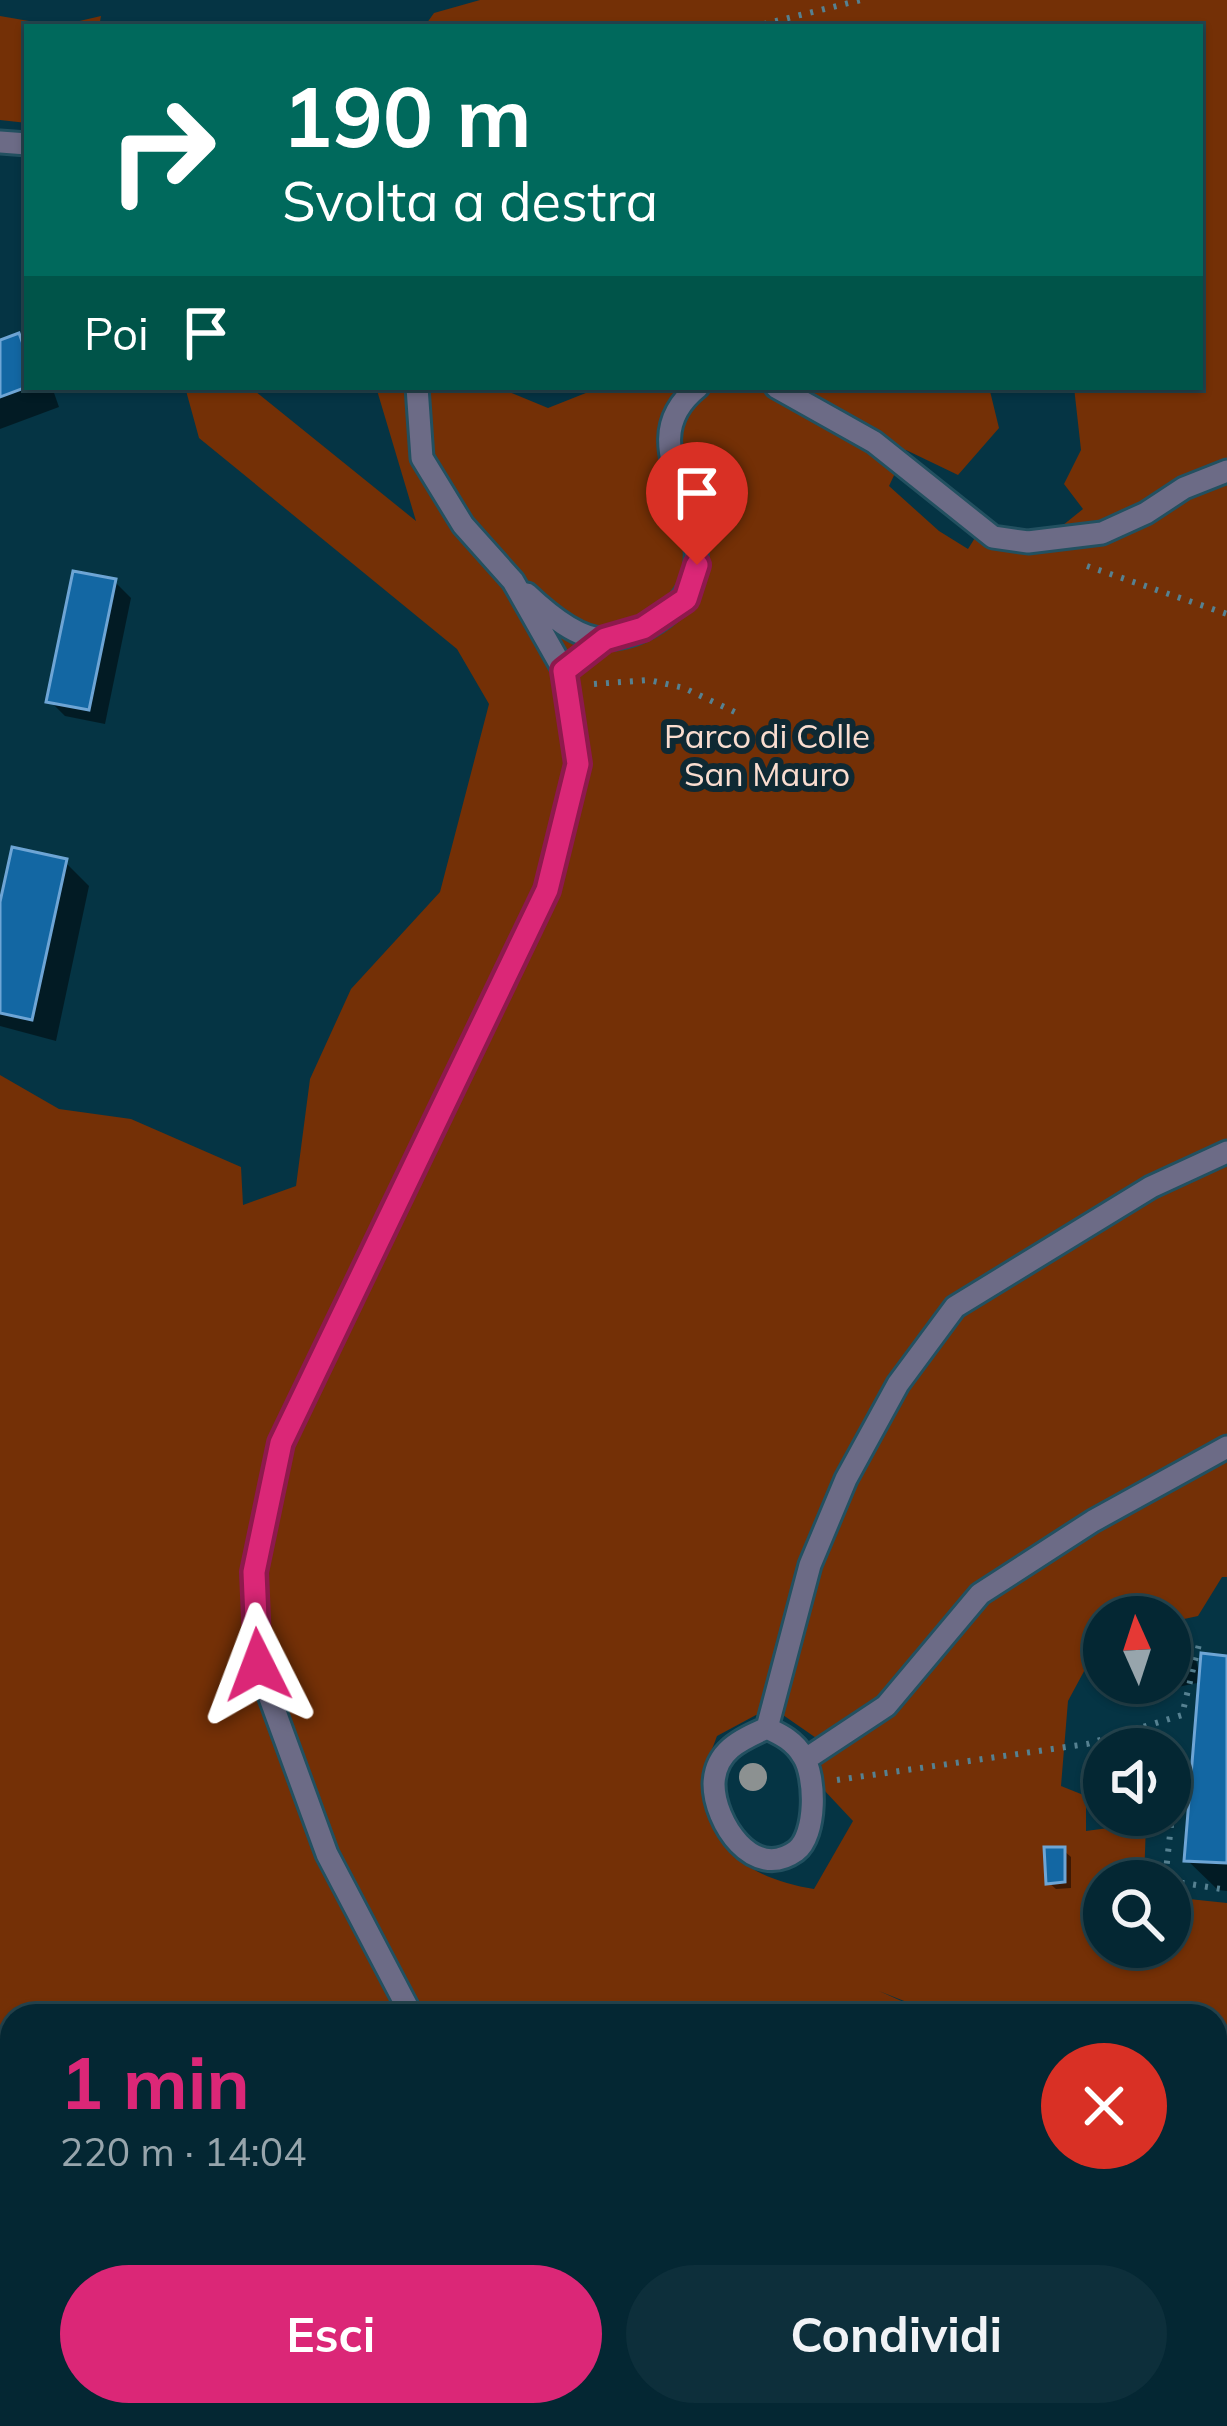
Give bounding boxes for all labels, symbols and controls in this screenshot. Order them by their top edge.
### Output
text: 190 m [282,63,532,168]
icon: right [84,72,240,228]
text: Svolta a destra [282,167,658,235]
icon: arrive [173,300,239,366]
text: Poi [84,305,149,361]
pin [646,442,748,565]
icon: arrive [664,460,730,526]
park label: Parco di Colle San Mauro [664,715,870,794]
north arrow [1083,1596,1191,1704]
map controls [1083,1596,1191,1968]
position arrow [195,1602,321,1728]
button: sound [1083,1728,1191,1836]
button: search [1083,1860,1191,1968]
text: 1 min [60,2037,250,2127]
button: close [1041,2043,1167,2169]
text: 220 m · 14:04 [60,2127,306,2176]
button: Esci [60,2265,602,2403]
button: Condividi [626,2265,1167,2403]

